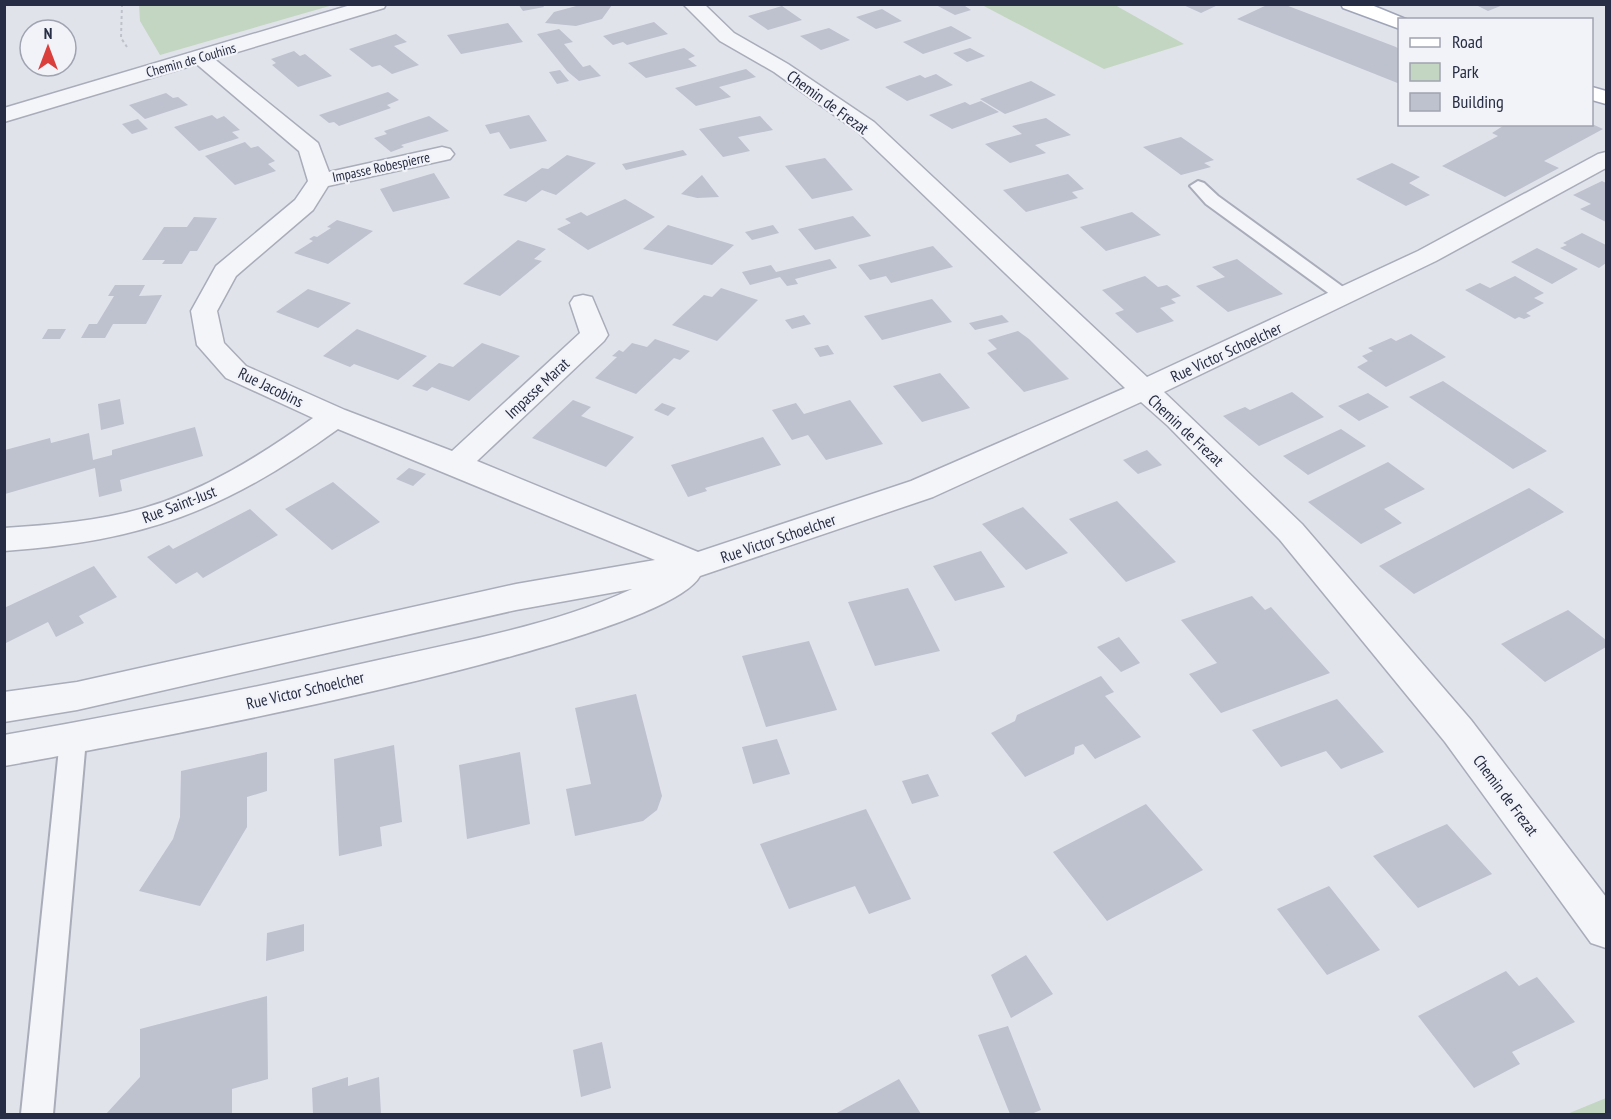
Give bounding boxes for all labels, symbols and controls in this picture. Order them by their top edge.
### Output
north arrow [18,18,78,78]
legend [1398,18,1593,126]
text: N [44,23,52,43]
text: Road [1452,30,1483,53]
street label: Chemin de Couhins [144,39,238,81]
text: Park [1452,60,1479,83]
street label: Chemin de Frezat [783,66,873,139]
text: Building [1452,90,1504,113]
street label: Impasse Robespierre [330,148,432,186]
street label: Rue Victor Schoelcher [1167,317,1285,386]
street label: Impasse Marat [501,353,574,423]
street label: Rue Jacobins [235,363,307,411]
street label: Chemin de Frezat [1144,390,1228,471]
street label: Rue Saint-Just [139,481,219,527]
street label: Rue Victor Schoelcher [718,509,839,567]
street label: Rue Victor Schoelcher [244,667,366,713]
street label: Chemin de Frezat [1469,751,1543,840]

